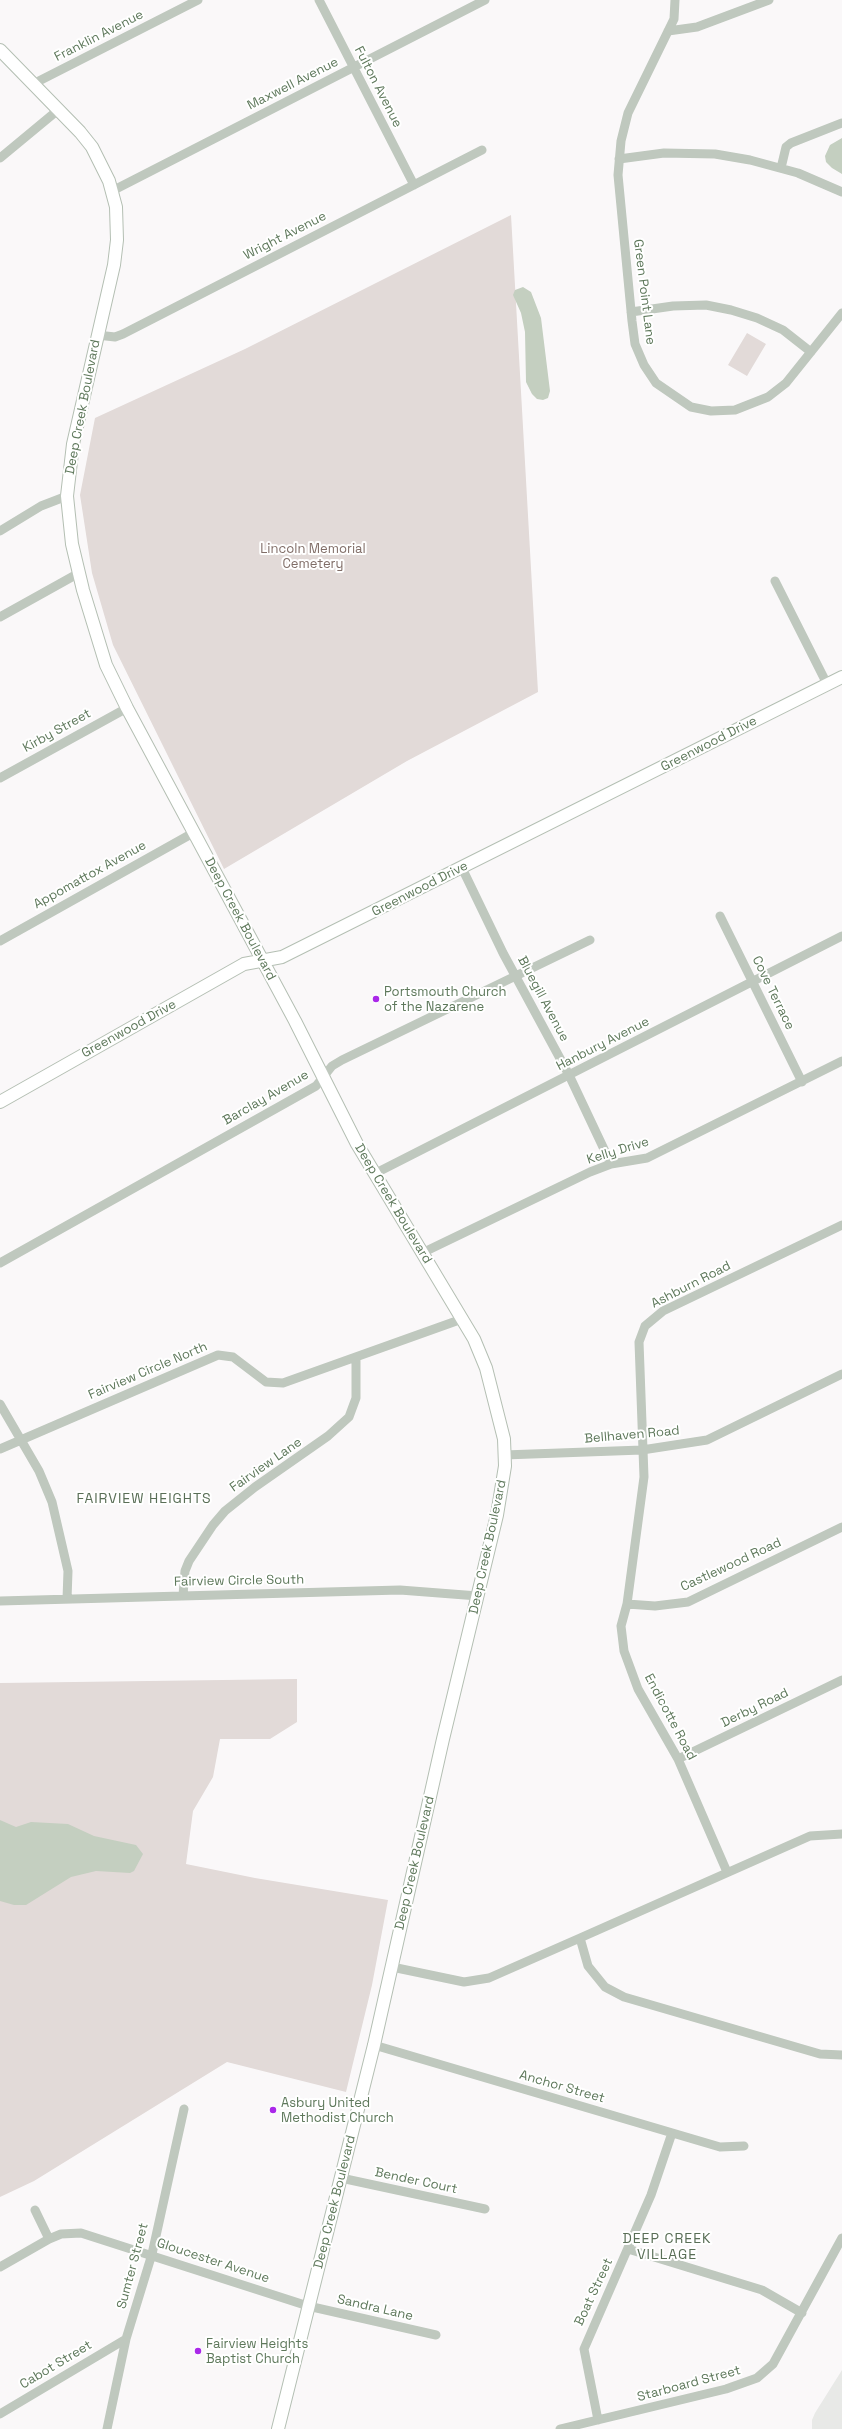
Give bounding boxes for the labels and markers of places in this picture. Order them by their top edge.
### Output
place label: Portsmouth Church of the Nazarene [384,984,506,1015]
marker: Portsmouth Church of the Nazarene [371,994,381,1004]
place label: Asbury United Methodist Church [281,2095,394,2126]
marker: Asbury United Methodist Church [268,2105,278,2115]
place label: Fairview Heights Baptist Church [206,2336,308,2367]
marker: Fairview Heights Baptist Church [193,2346,203,2356]

